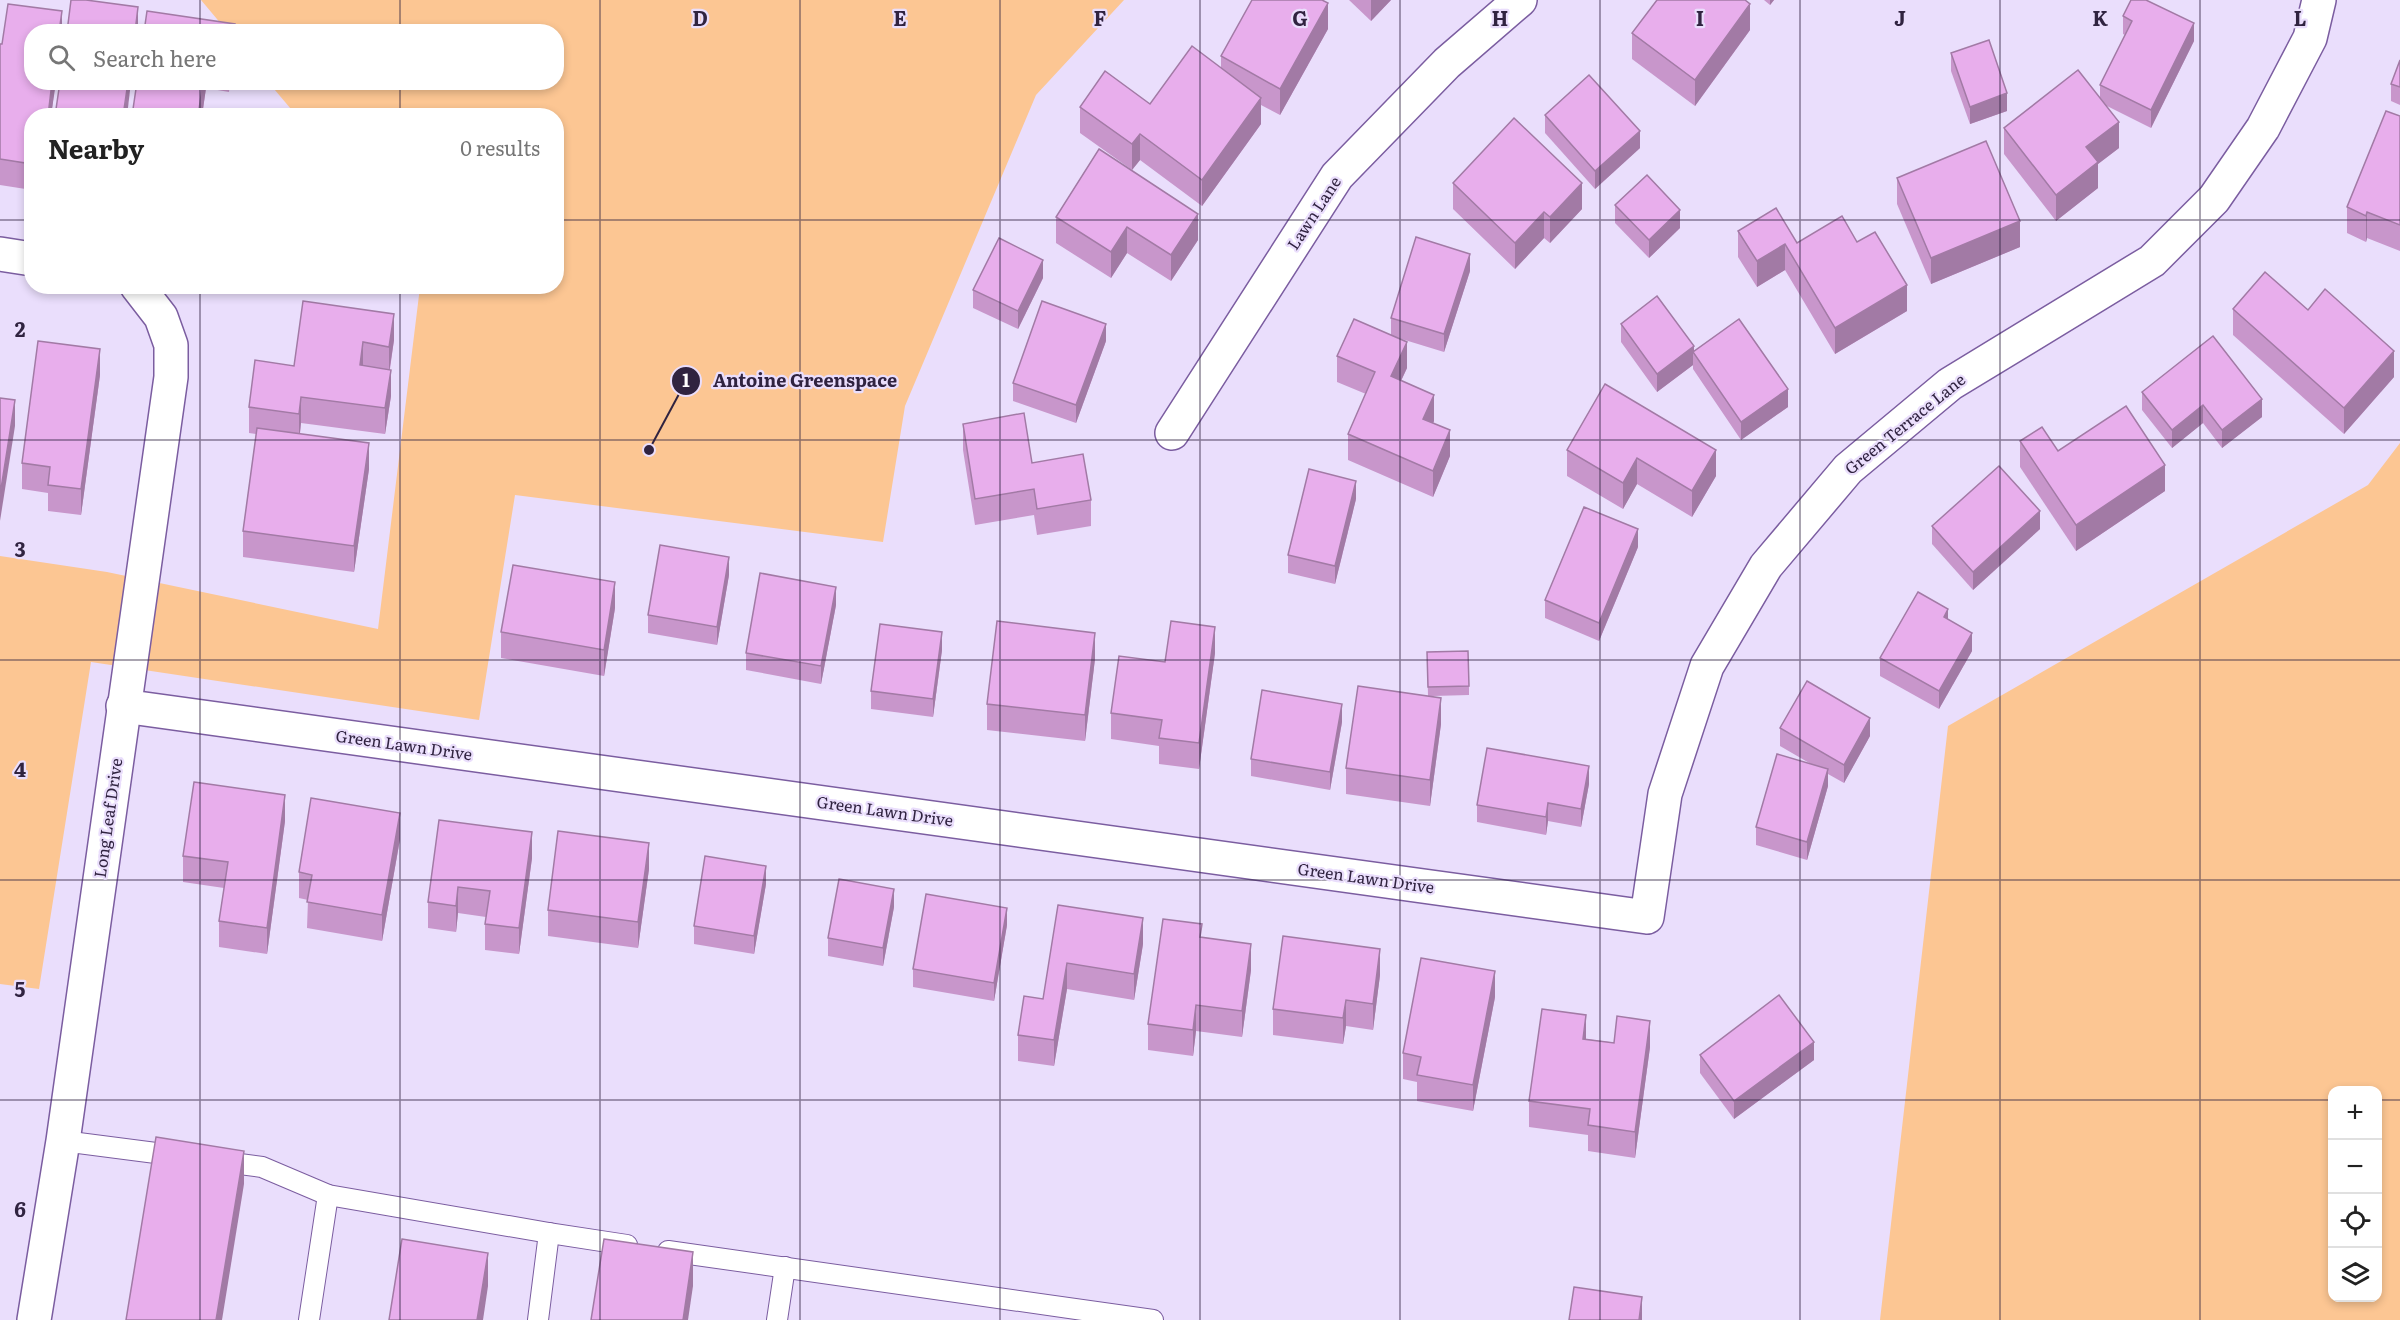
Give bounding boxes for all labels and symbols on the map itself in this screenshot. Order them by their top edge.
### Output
text: D [692,2,708,32]
text: E [893,2,907,32]
text: F [1094,2,1107,32]
text: G [1292,2,1308,32]
text: H [1492,2,1508,32]
text: I [1696,2,1704,32]
text: J [1894,2,1906,32]
text: K [2092,2,2108,32]
text: L [2294,2,2307,32]
street label: Lawn Lane [1280,171,1346,254]
text: 2 [15,313,26,343]
callout: Antoine Greenspace [671,363,909,399]
text: 1 [682,366,690,393]
text: Antoine Greenspace [713,366,897,393]
street label: Green Terrace Lane [1839,367,1970,479]
text: 3 [14,533,26,563]
street label: Green Lawn Drive [334,723,474,765]
text: 4 [14,753,26,783]
street label: Long Leaf Drive [87,756,127,879]
street label: Green Lawn Drive [815,789,955,831]
street label: Green Lawn Drive [1296,856,1436,898]
text: 5 [15,973,26,1003]
text: 6 [14,1193,26,1223]

